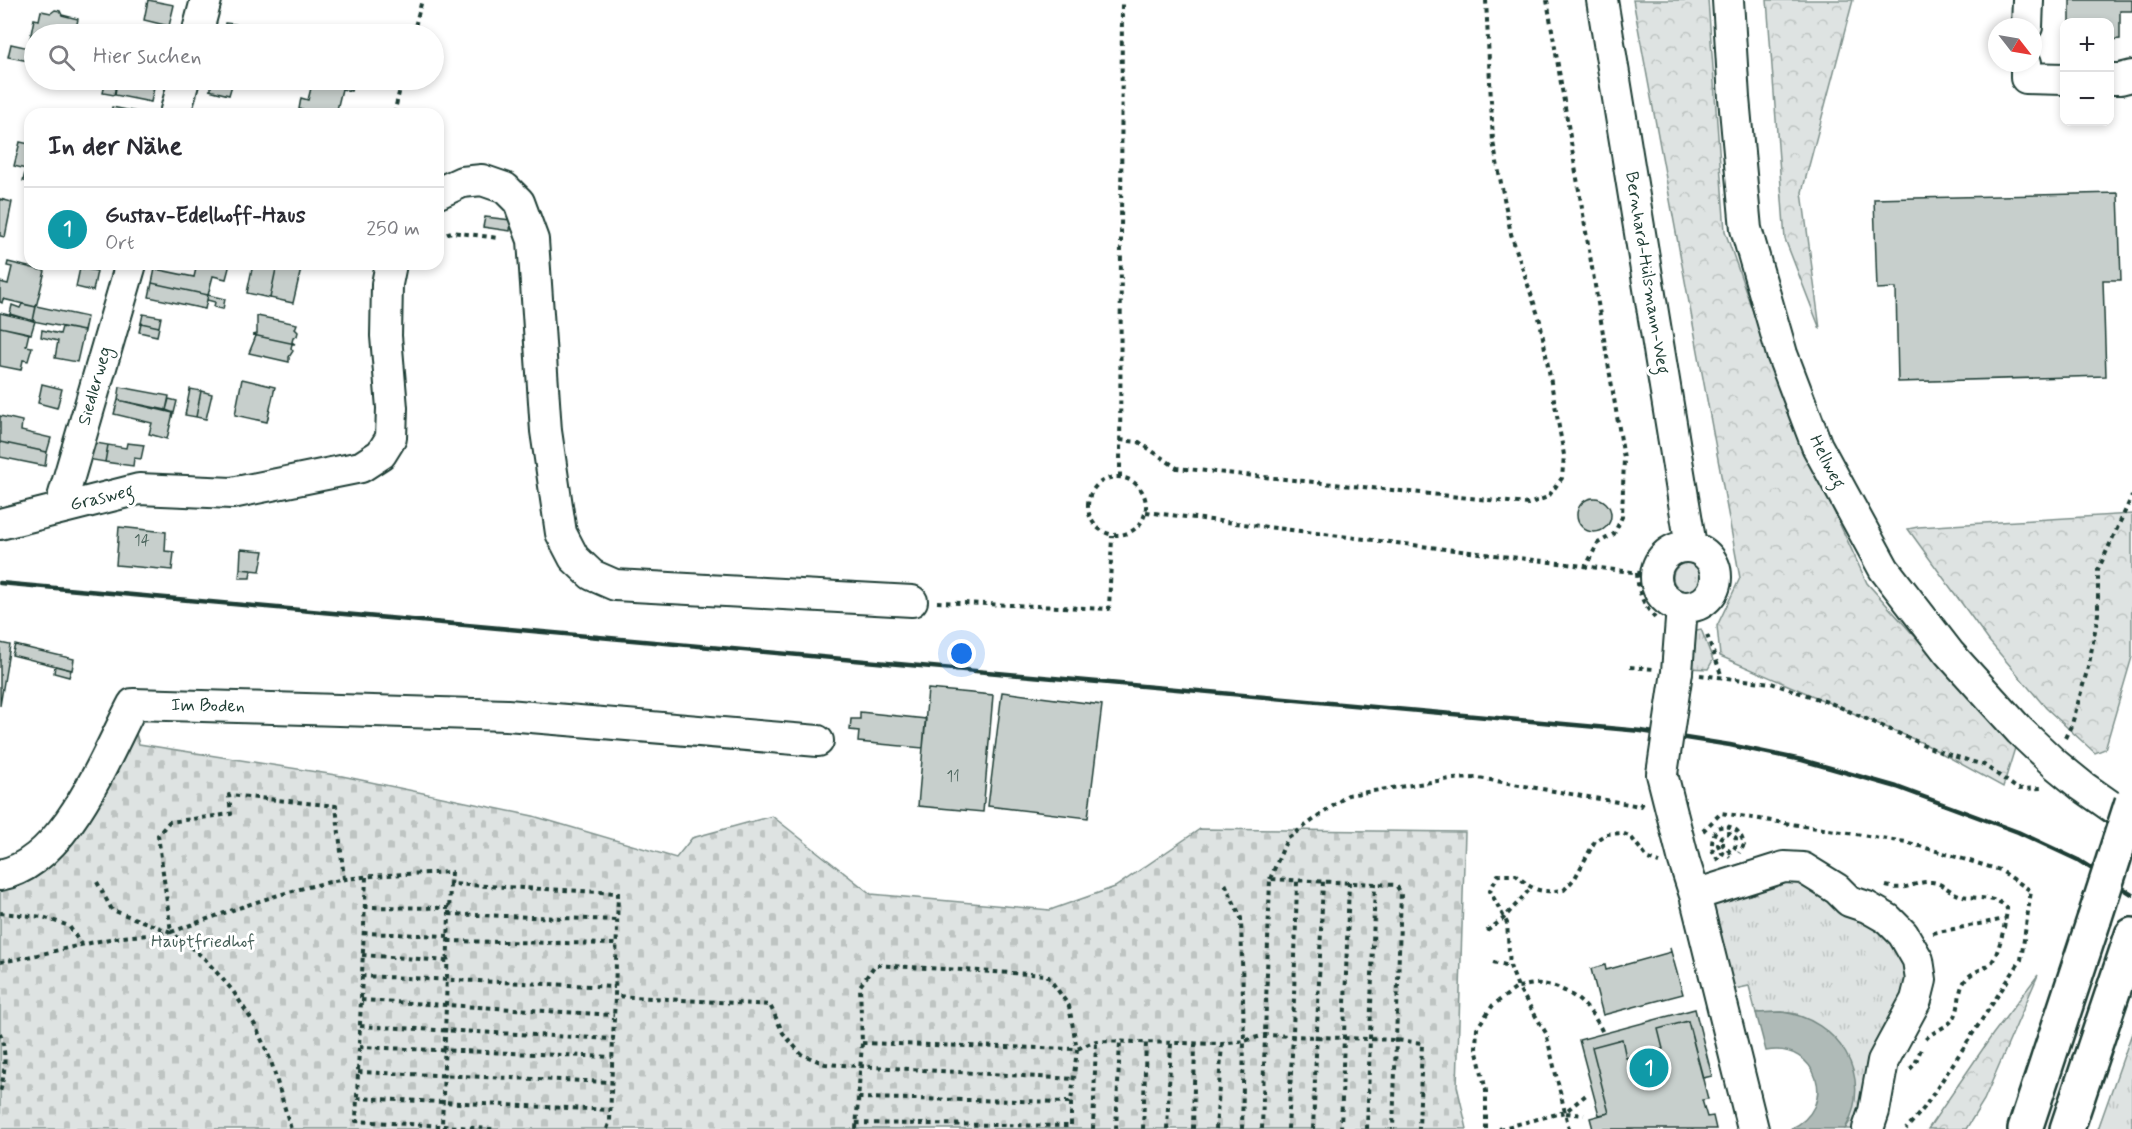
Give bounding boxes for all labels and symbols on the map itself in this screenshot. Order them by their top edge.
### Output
north arrow [1988,18,2042,72]
street label: Bernhard-Hülsmann-Weg [1617,170,1675,376]
street label: Siedlerweg [72,344,119,428]
street label: Hellweg [1802,431,1851,494]
street label: Grasweg [68,479,137,519]
house number: 14 [134,531,150,551]
your location [947,639,976,668]
street label: Im Boden [171,693,245,719]
house number: 11 [946,767,960,787]
park label: Hauptfriedhof [151,930,255,954]
pin: 1 [1630,1046,1668,1090]

